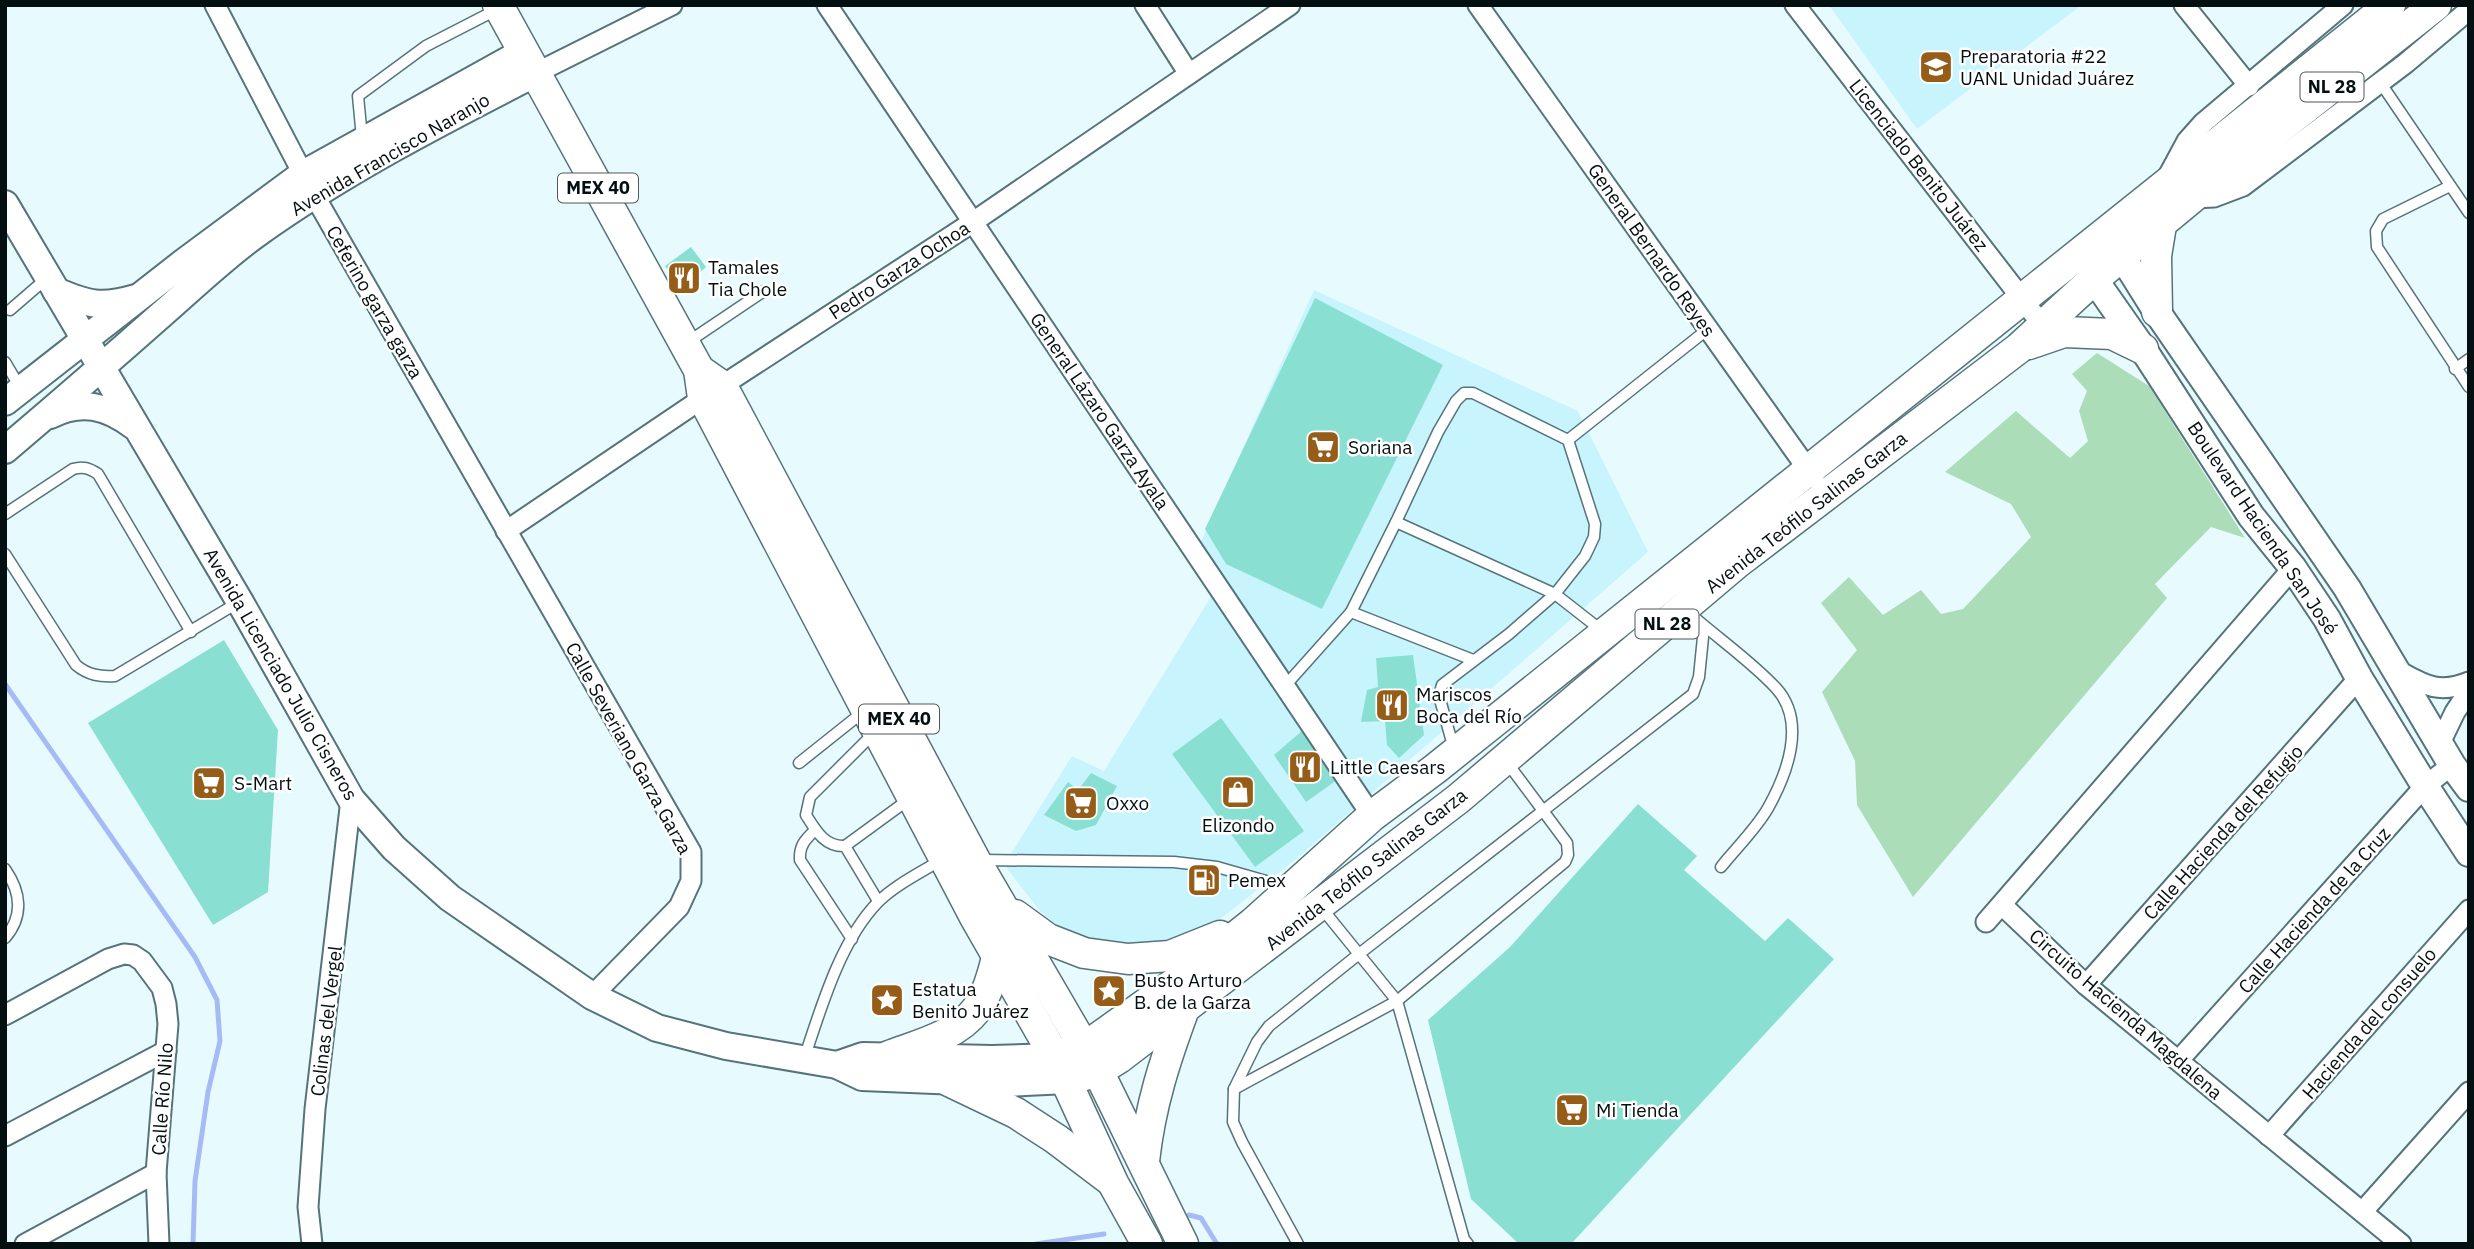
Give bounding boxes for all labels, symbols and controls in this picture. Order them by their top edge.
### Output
place label: Preparatoria #22 UANL Unidad Juárez [1960,44,2134,90]
school or university icon: Preparatoria #22 UANL Unidad Juárez [1917,48,1955,86]
road number: NL 28 [2300,72,2364,102]
street label: Licenciado Benito Juárez [1844,74,1994,256]
street label: Avenida Francisco Naranjo [286,87,494,221]
street label: General Bernardo Reyes [1583,159,1721,341]
road number: MEX 40 [558,174,638,202]
street label: Pedro Garza Ochoa [824,216,974,324]
street label: Ceferino garza garza [321,221,429,383]
place label: Tamales Tia Chole [708,255,787,301]
restaurant icon: Tamales Tia Chole [665,259,703,297]
street label: General Lázaro Garza Ayala [1025,308,1175,514]
street label: Boulevard Hacienda San José [2183,417,2343,639]
street label: Avenida Teófilo Salinas Garza [1700,426,1912,598]
supermarket icon: Soriana [1304,428,1342,466]
place label: Soriana [1348,435,1413,459]
street label: Avenida Licenciado Julio Cisneros [199,544,363,804]
road number: NL 28 [1636,610,1698,638]
street label: Calle Severiano Garza Garza [561,638,697,858]
place label: Mariscos Boca del Río [1416,682,1522,728]
restaurant icon: Mariscos Boca del Río [1373,686,1411,724]
road number: MEX 40 [859,704,939,734]
street label: Calle Hacienda del Refugio [2138,739,2308,925]
restaurant icon: Little Caesars [1286,748,1324,786]
place label: Little Caesars [1330,755,1446,779]
supermarket icon: S-Mart [190,764,228,802]
place label: S-Mart [234,771,292,795]
shop icon: Elizondo [1219,773,1257,811]
street label: Avenida Teófilo Salinas Garza [1260,783,1472,955]
supermarket icon: Oxxo [1062,784,1100,822]
place label: Oxxo [1106,791,1149,815]
place label: Elizondo [1202,813,1274,837]
street label: Calle Hacienda de la Cruz [2233,822,2395,998]
fuel station icon: Pemex [1185,861,1223,899]
place label: Pemex [1228,868,1286,892]
street label: Circuito Hacienda Magdalena [2024,924,2228,1104]
street label: Hacienda del consuelo [2297,942,2441,1104]
street label: Colinas del Vergel [305,944,347,1098]
place label: Busto Arturo B. de la Garza [1134,968,1251,1014]
place icon: Busto Arturo B. de la Garza [1090,972,1128,1010]
place label: Estatua Benito Juárez [912,977,1029,1023]
place icon: Estatua Benito Juárez [868,981,906,1019]
street label: Calle Río Nilo [146,1042,178,1156]
supermarket icon: Mi Tienda [1553,1091,1591,1129]
place label: Mi Tienda [1596,1098,1679,1122]

